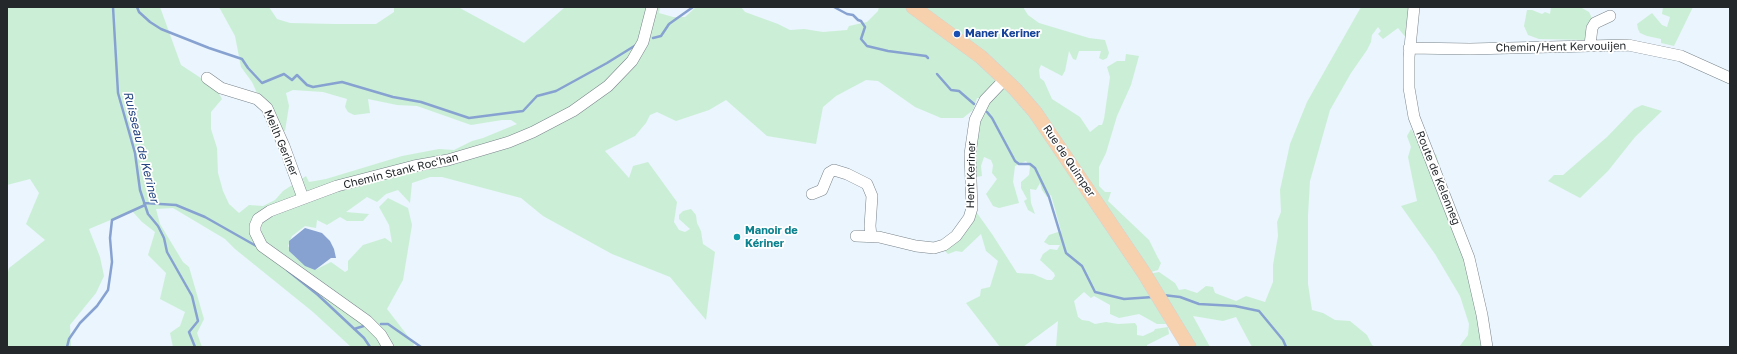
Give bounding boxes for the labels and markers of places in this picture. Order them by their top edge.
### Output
place label: Maner Keriner [965,27,1040,41]
marker: Maner Keriner [952,29,962,39]
place label: Manoir de Kériner [745,224,798,250]
marker: Manoir de Kériner [732,232,742,242]

